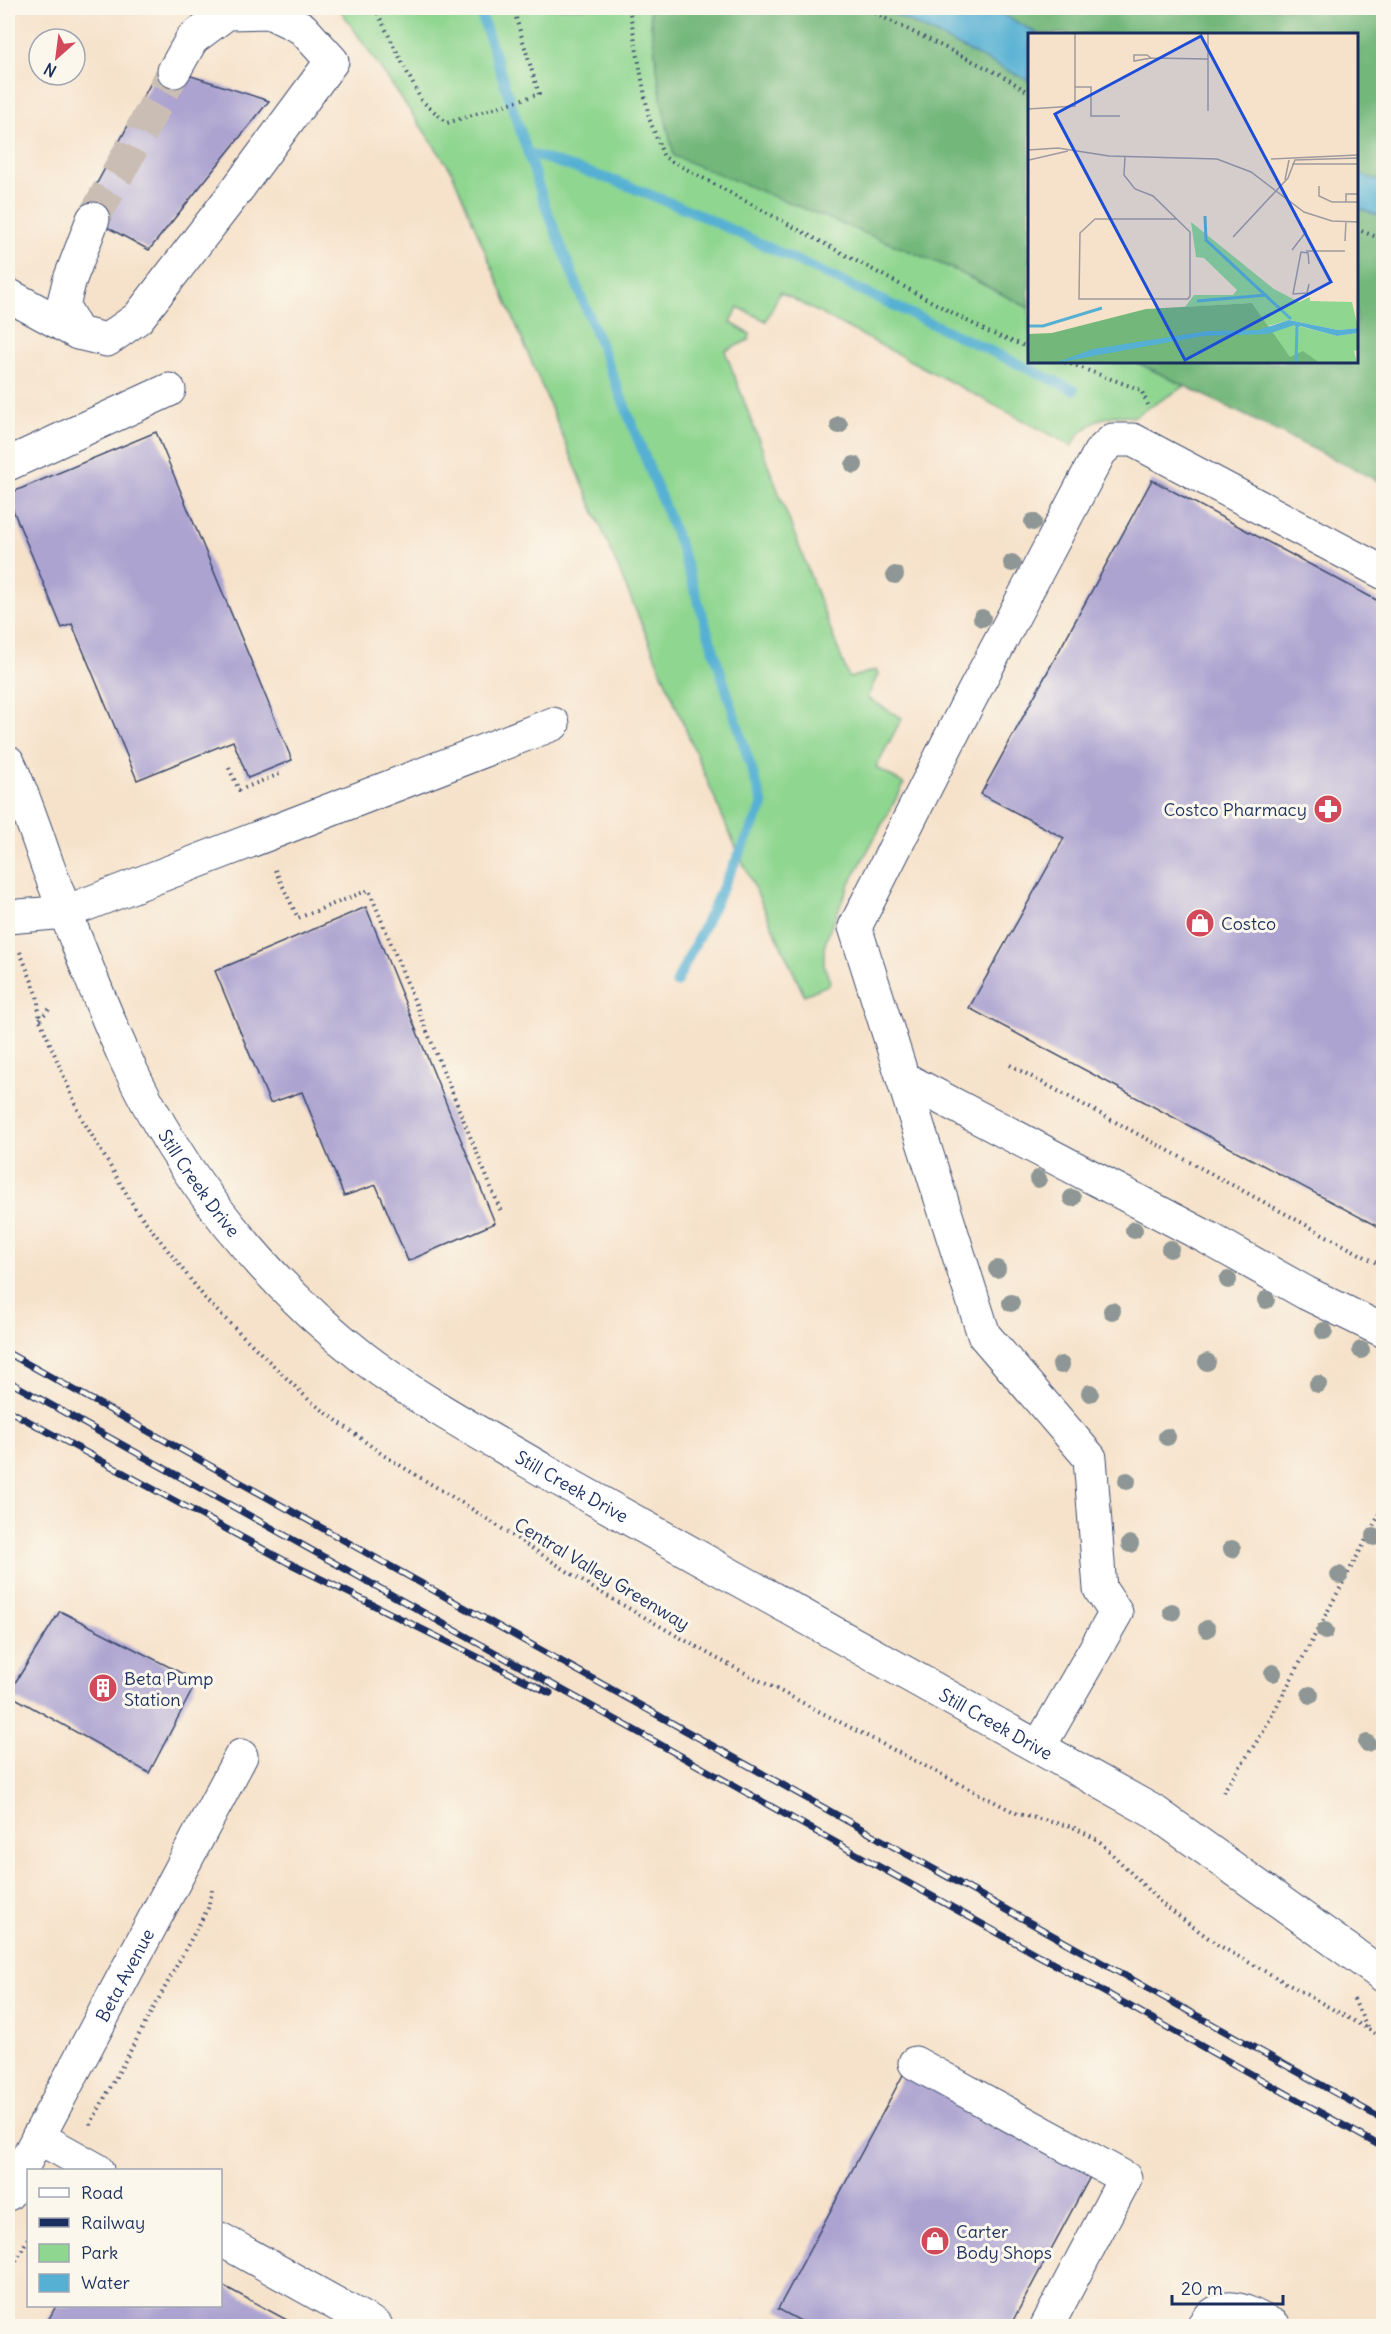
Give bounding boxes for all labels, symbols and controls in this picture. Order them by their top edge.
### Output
north arrow [27,27,87,87]
inset map [1028,33,1358,363]
text: N [40,59,60,82]
pharmacy icon: Costco Pharmacy [1312,793,1344,825]
place label: Costco Pharmacy [1163,798,1307,821]
shop icon: Costco [1184,907,1216,939]
place label: Costco [1221,912,1276,935]
street label: Still Creek Drive [154,1125,245,1241]
street label: Still Creek Drive [511,1445,633,1527]
street label: Central Valley Greenway [510,1513,694,1635]
place label: Beta Pump Station [124,1667,214,1711]
building icon: Beta Pump Station [87,1672,119,1704]
street label: Still Creek Drive [935,1683,1057,1764]
street label: Beta Avenue [90,1924,159,2026]
legend [27,2169,222,2307]
text: Road [81,2181,124,2204]
text: Railway [81,2211,145,2234]
place label: Carter Body Shops [956,2220,1052,2264]
shop icon: Carter Body Shops [919,2225,951,2257]
text: Park [81,2241,118,2264]
scale bar [1172,2268,1283,2306]
text: Water [81,2271,131,2294]
text: 20 m [1181,2277,1223,2300]

